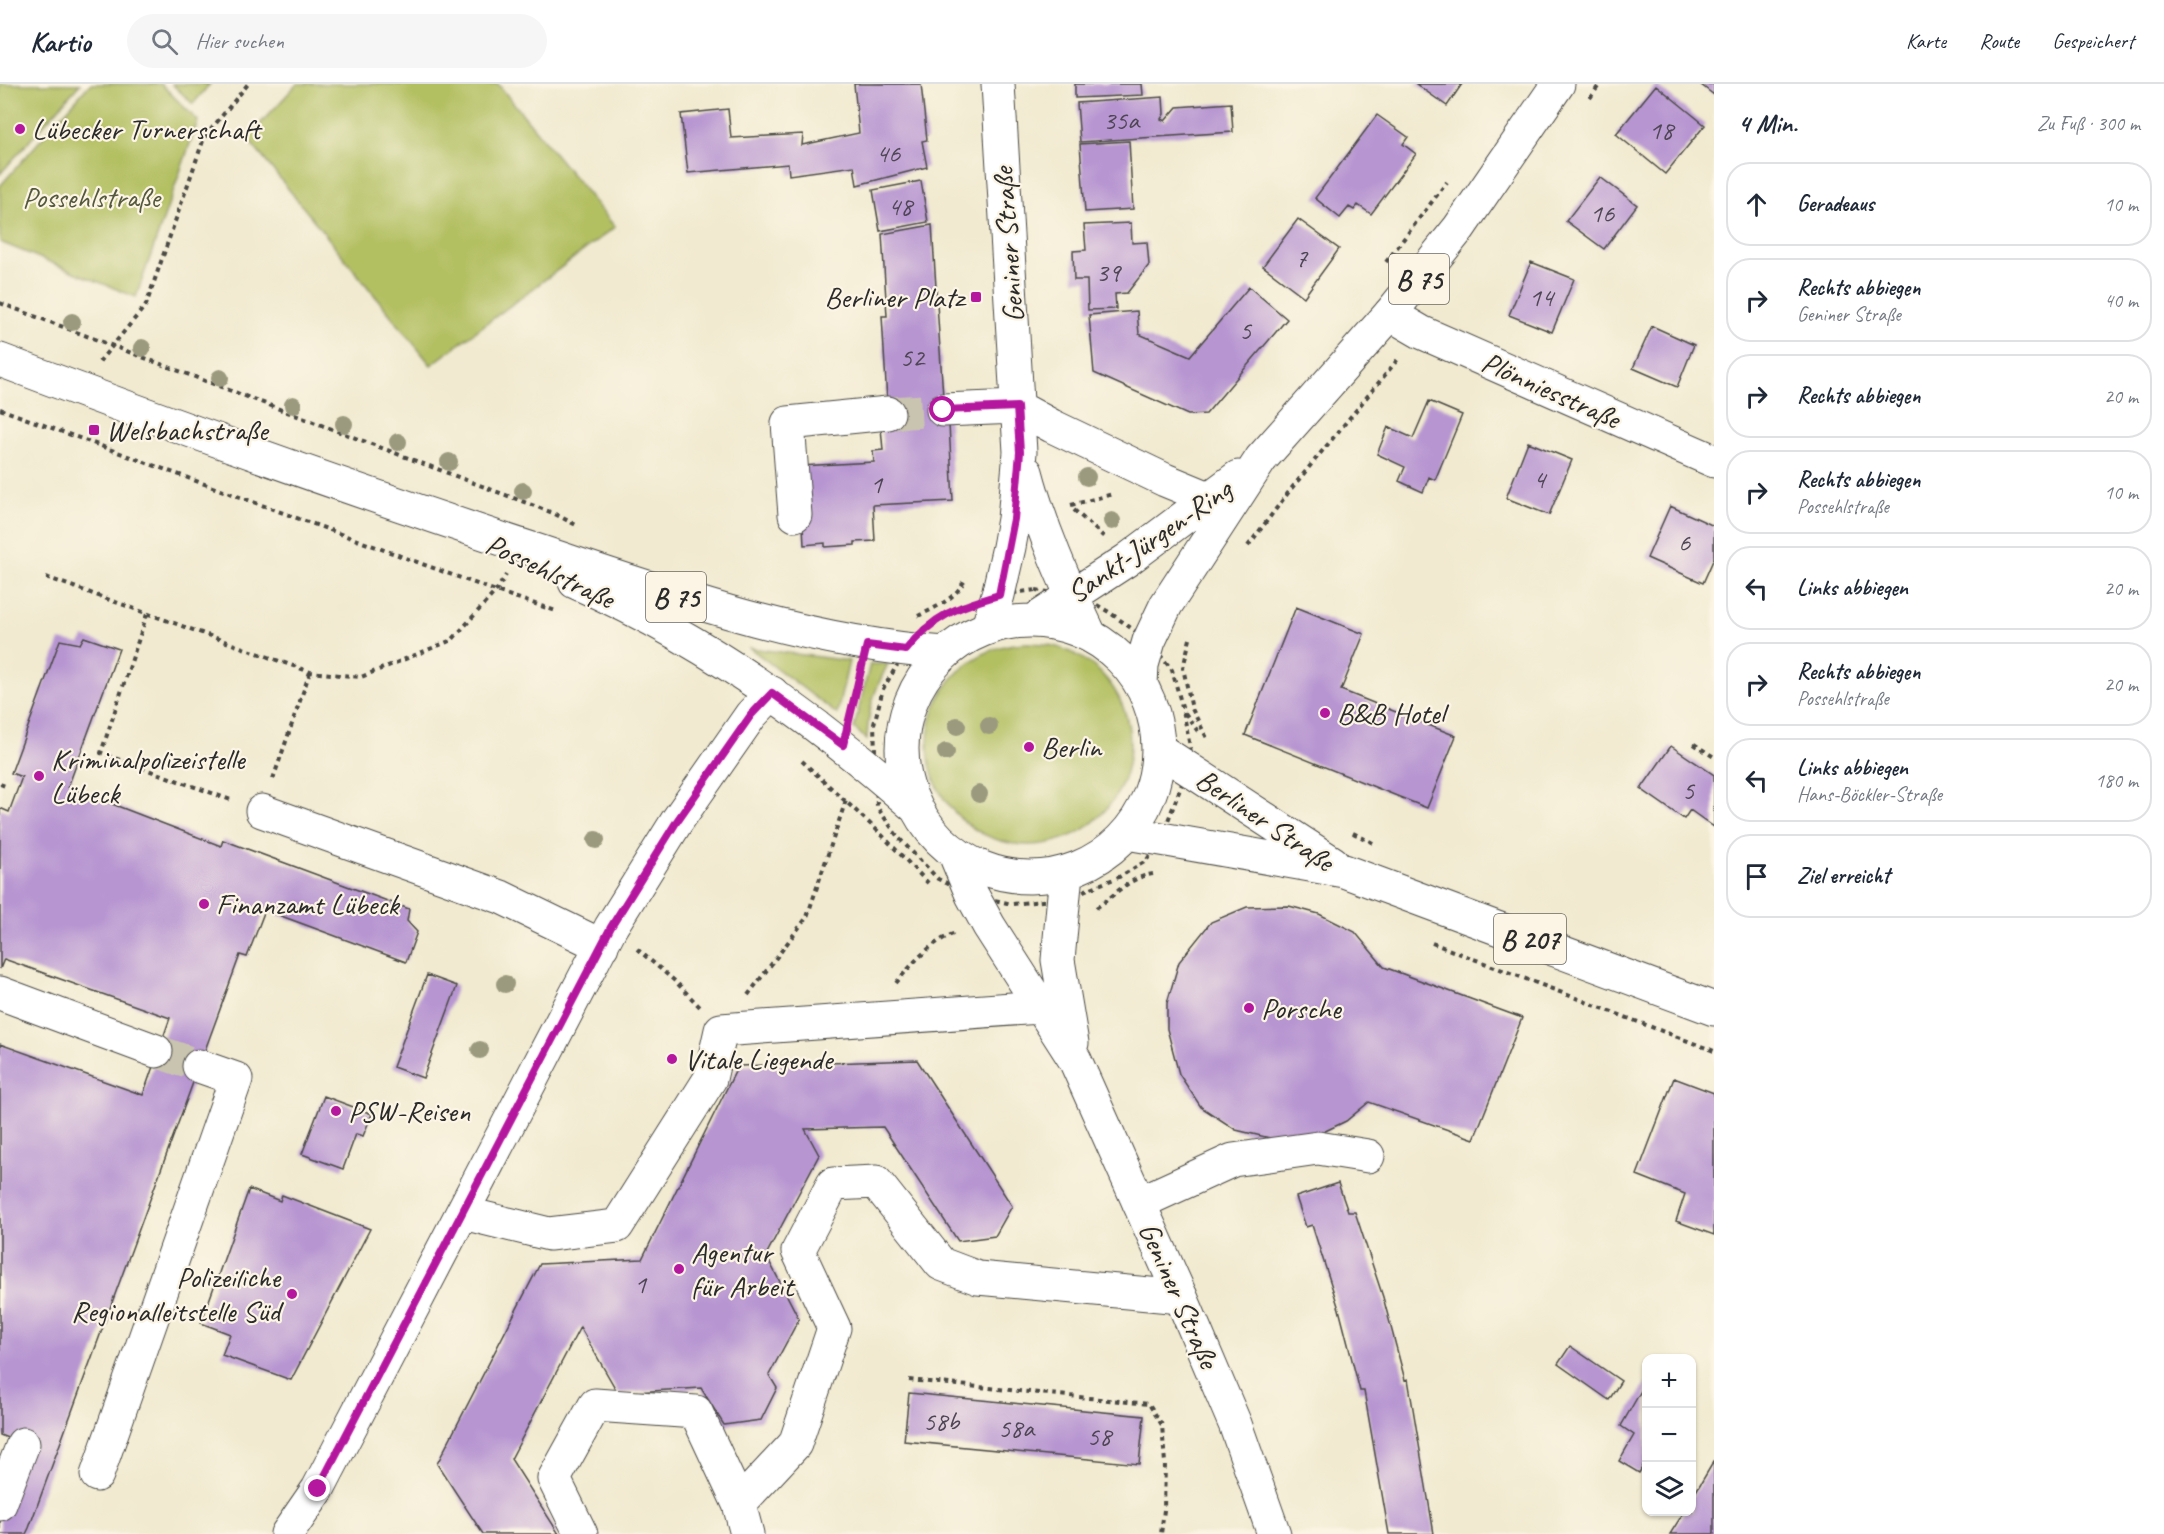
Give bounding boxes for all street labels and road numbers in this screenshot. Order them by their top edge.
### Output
street label: Geniner Straße [983,164,1032,324]
road number: B 75 [1389,254,1449,304]
street label: Plönniesstraße [1476,343,1628,438]
street label: Sankt-Jürgen-Ring [1059,469,1241,612]
street label: Possehlstraße [480,525,622,618]
road number: B 75 [646,572,706,622]
street label: Berliner Straße [1189,760,1343,881]
road number: B 207 [1494,914,1566,964]
street label: Geniner Straße [1130,1216,1229,1376]

